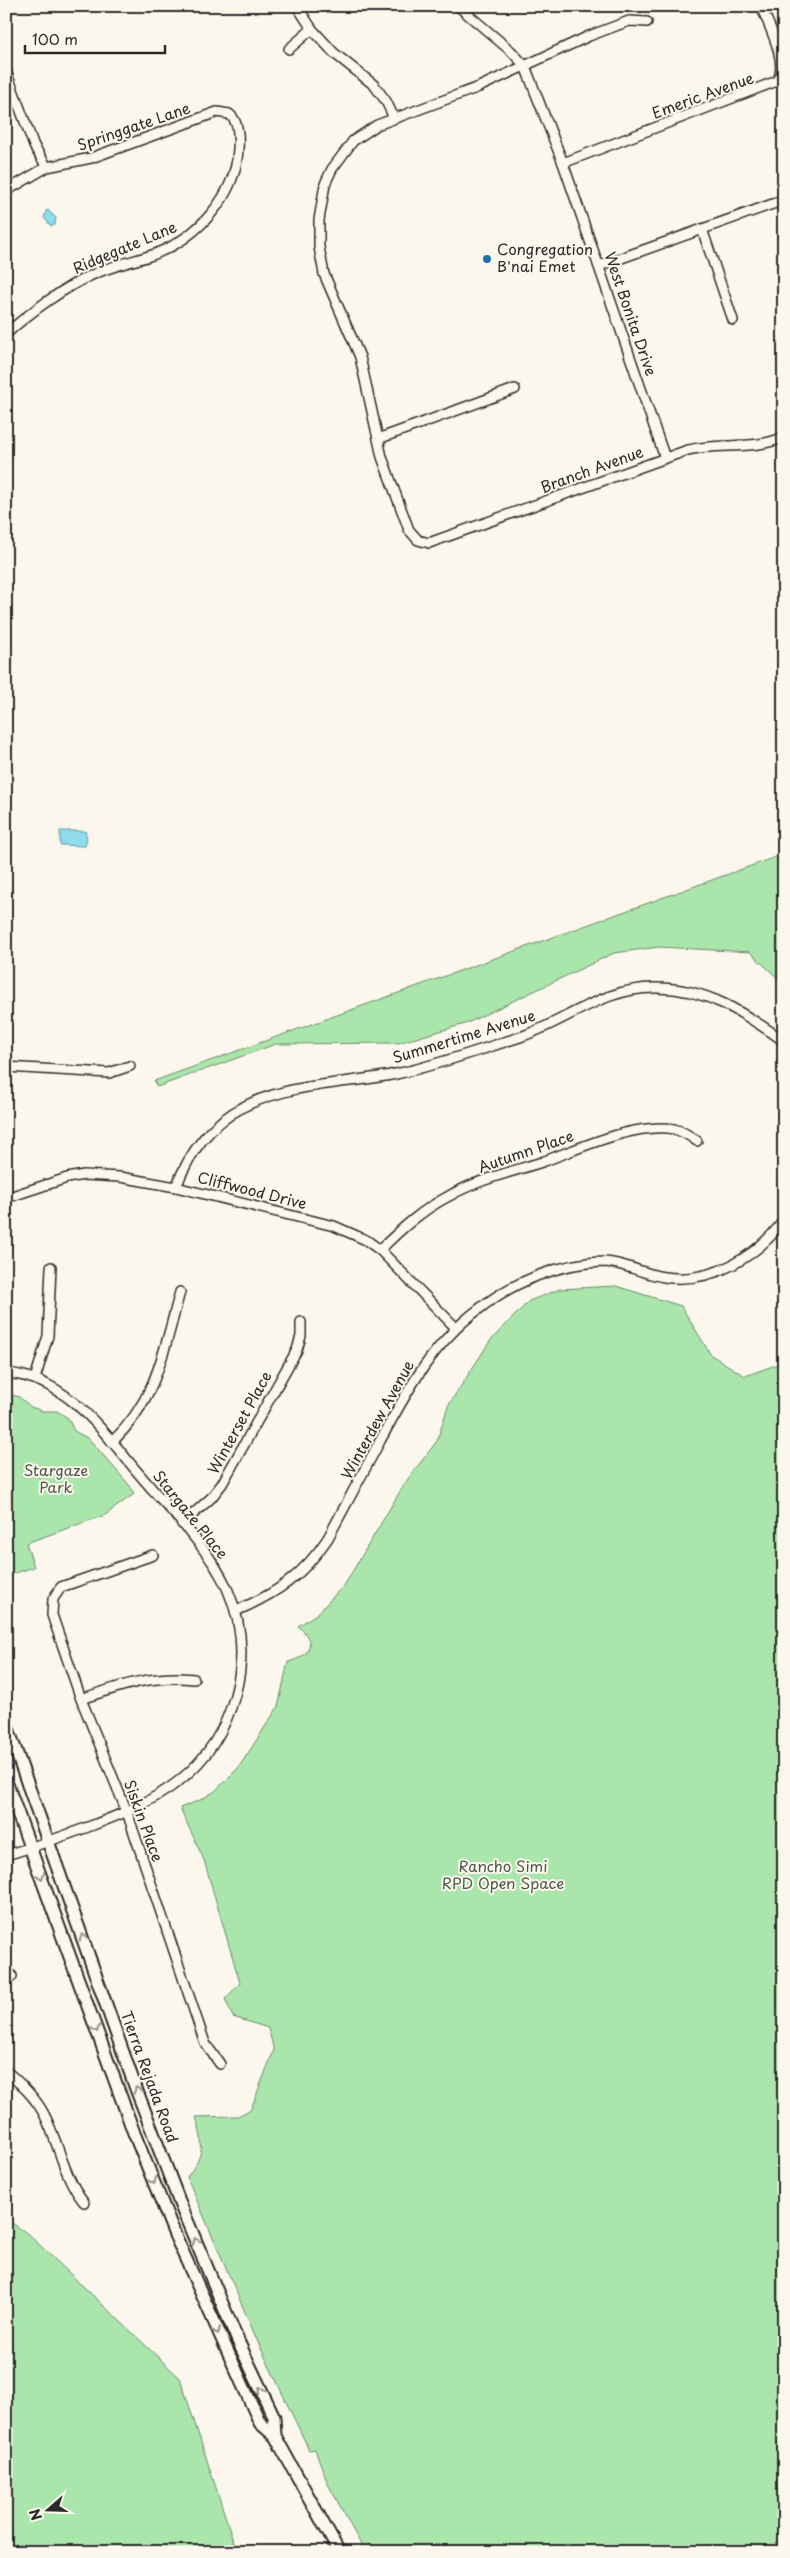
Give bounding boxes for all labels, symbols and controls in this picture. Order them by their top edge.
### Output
scale bar [25,22,165,54]
text: 100 m [32,27,78,50]
street label: Emeric Avenue [648,66,757,124]
street label: Springgate Lane [74,95,193,156]
street label: Ridgegate Lane [69,214,180,279]
place label: Congregation B'nai Emet [497,237,593,277]
street label: West Bonita Drive [599,248,663,379]
marker: Congregation B'nai Emet [481,253,493,265]
street label: Branch Avenue [537,439,646,498]
street label: Summertime Avenue [389,1003,538,1068]
street label: Autumn Place [475,1123,576,1178]
street label: Cliffwood Drive [195,1165,309,1214]
street label: Winterdew Avenue [334,1355,419,1483]
street label: Winterset Place [201,1366,277,1478]
park label: Stargaze Park [24,1458,88,1498]
street label: Stargaze Place [148,1465,234,1563]
street label: Siskin Place [119,1776,170,1865]
park label: Rancho Simi RPD Open Space [442,1854,564,1894]
one-way arrow [35,1871,45,1880]
one-way arrow [79,1933,89,1941]
street label: Tierra Rejada Road [116,2007,185,2146]
one-way arrow [90,2024,100,2033]
one-way arrow [133,2086,143,2095]
one-way arrow [147,2176,157,2185]
one-way arrow [191,2238,201,2246]
one-way arrow [210,2326,221,2335]
one-way arrow [257,2386,268,2395]
north arrow [22,2486,72,2536]
text: N [24,2506,47,2523]

